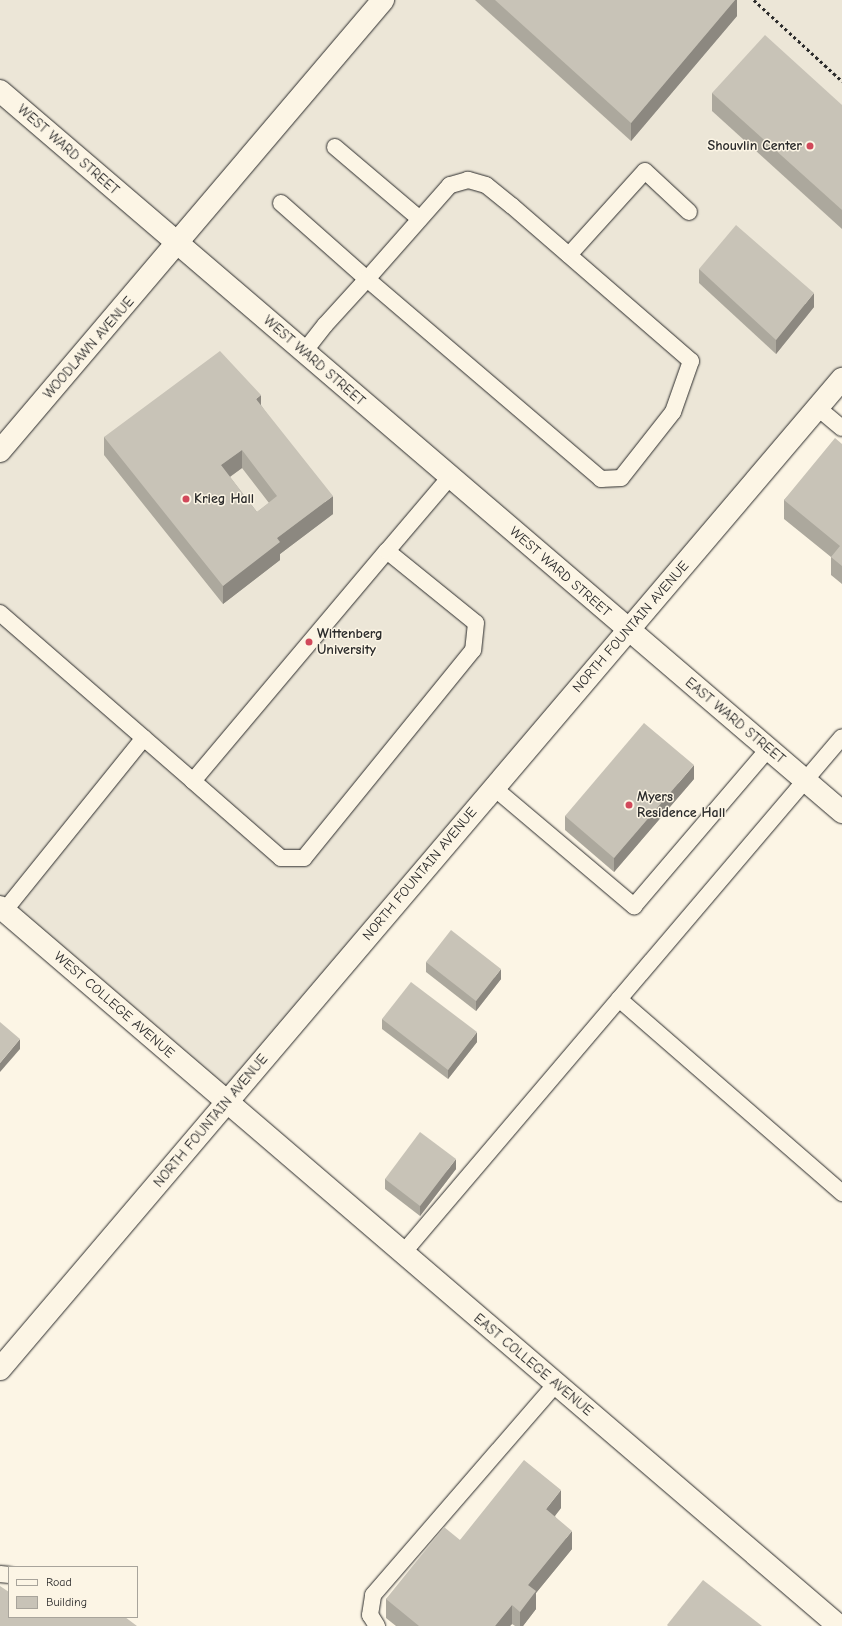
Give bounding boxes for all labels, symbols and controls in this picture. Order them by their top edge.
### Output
street label: WEST WARD STREET [14,101,122,199]
place label: Shouvlin Center [708,138,802,154]
marker: Shouvlin Center [805,141,815,151]
street label: WOODLAWN AVENUE [40,294,138,402]
street label: WEST WARD STREET [260,312,368,410]
place label: Krieg Hall [194,491,254,507]
marker: Krieg Hall [181,494,191,504]
street label: WEST WARD STREET [506,523,614,621]
street label: NORTH FOUNTAIN AVENUE [569,558,693,696]
place label: Wittenberg University [317,626,383,658]
marker: Wittenberg University [304,637,314,647]
street label: EAST WARD STREET [682,674,788,768]
place label: Myers Residence Hall [637,789,725,822]
marker: Myers Residence Hall [624,800,634,810]
street label: NORTH FOUNTAIN AVENUE [359,804,481,944]
street label: WEST COLLEGE AVENUE [50,948,178,1062]
street label: NORTH FOUNTAIN AVENUE [150,1051,272,1191]
street label: EAST COLLEGE AVENUE [470,1310,596,1420]
legend [8,1566,138,1618]
text: Road [46,1575,72,1589]
text: Building [46,1595,87,1609]

